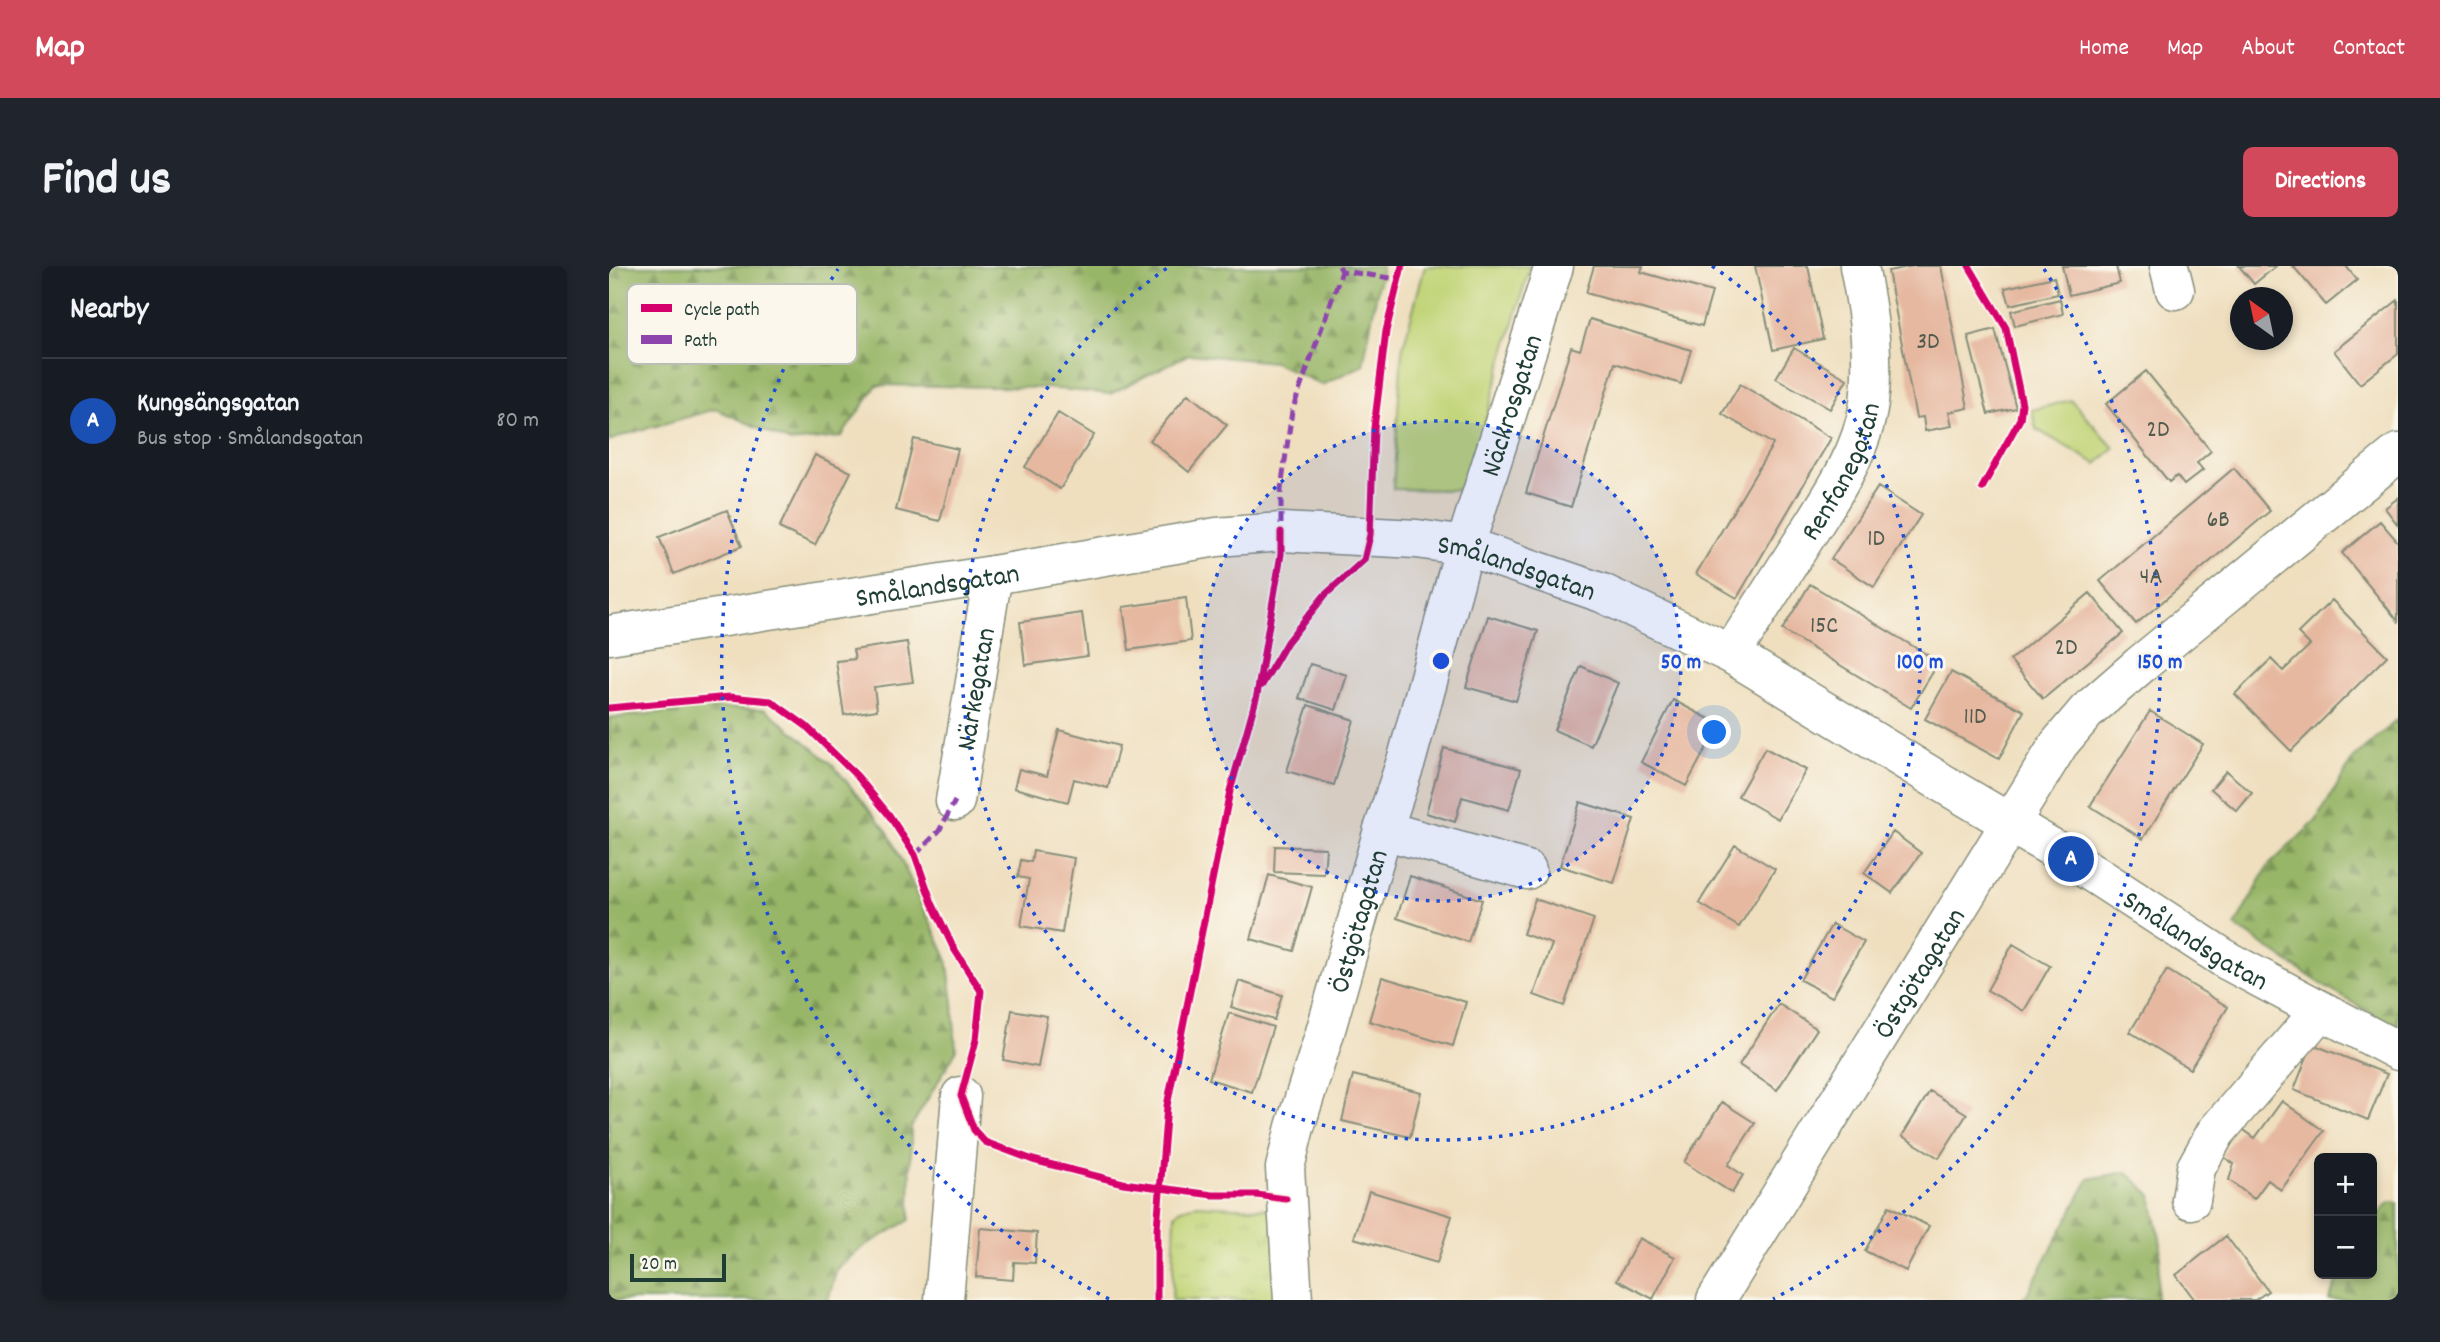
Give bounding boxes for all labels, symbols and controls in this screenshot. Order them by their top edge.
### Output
text: Map [35,26,85,73]
text: Home [2079,32,2129,66]
text: Map [2167,32,2203,66]
text: About [2241,32,2295,66]
text: Contact [2333,32,2405,66]
text: Find us [42,147,171,217]
button: Directions [2243,147,2398,217]
legend [627,284,857,364]
north arrow [2230,287,2293,350]
text: Nearby [70,290,148,333]
text: Cycle path [684,298,759,325]
house number: 3D [1916,326,1940,360]
text: Path [684,329,717,356]
street label: Näckrosgatan [1473,330,1556,483]
text: Kungsängsgatan [137,386,299,423]
street label: Renfanegatan [1793,400,1894,550]
text: A [87,405,99,438]
text: 80 m [496,405,539,438]
house number: 2D [2147,414,2169,448]
text: Bus stop · Smålandsgatan [137,423,363,456]
house number: 6B [2206,504,2230,538]
house number: 1D [1867,523,1885,557]
street label: Smålandsgatan [1434,527,1600,614]
street label: Smålandsgatan [853,556,1023,621]
house number: 4A [2139,561,2163,595]
house number: 15C [1810,610,1838,644]
street label: Närkegatan [949,625,1009,754]
house number: 2D [2055,632,2077,666]
centre of rings [1429,649,1453,673]
text: 50 m [1661,649,1701,679]
text: 100 m [1897,649,1943,679]
text: 150 m [2137,649,2183,679]
house number: 11D [1964,701,1986,735]
your location [1697,715,1731,749]
pin: A [2048,833,2094,885]
street label: Östgötagatan [1322,846,1401,998]
street label: Smålandsgatan [2113,882,2274,1004]
street label: Östgötagatan [1867,902,1978,1048]
map controls [2314,1153,2377,1279]
button: + [2314,1153,2377,1216]
button: − [2314,1216,2377,1279]
scale bar [630,1251,726,1283]
text: 20 m [641,1252,677,1279]

